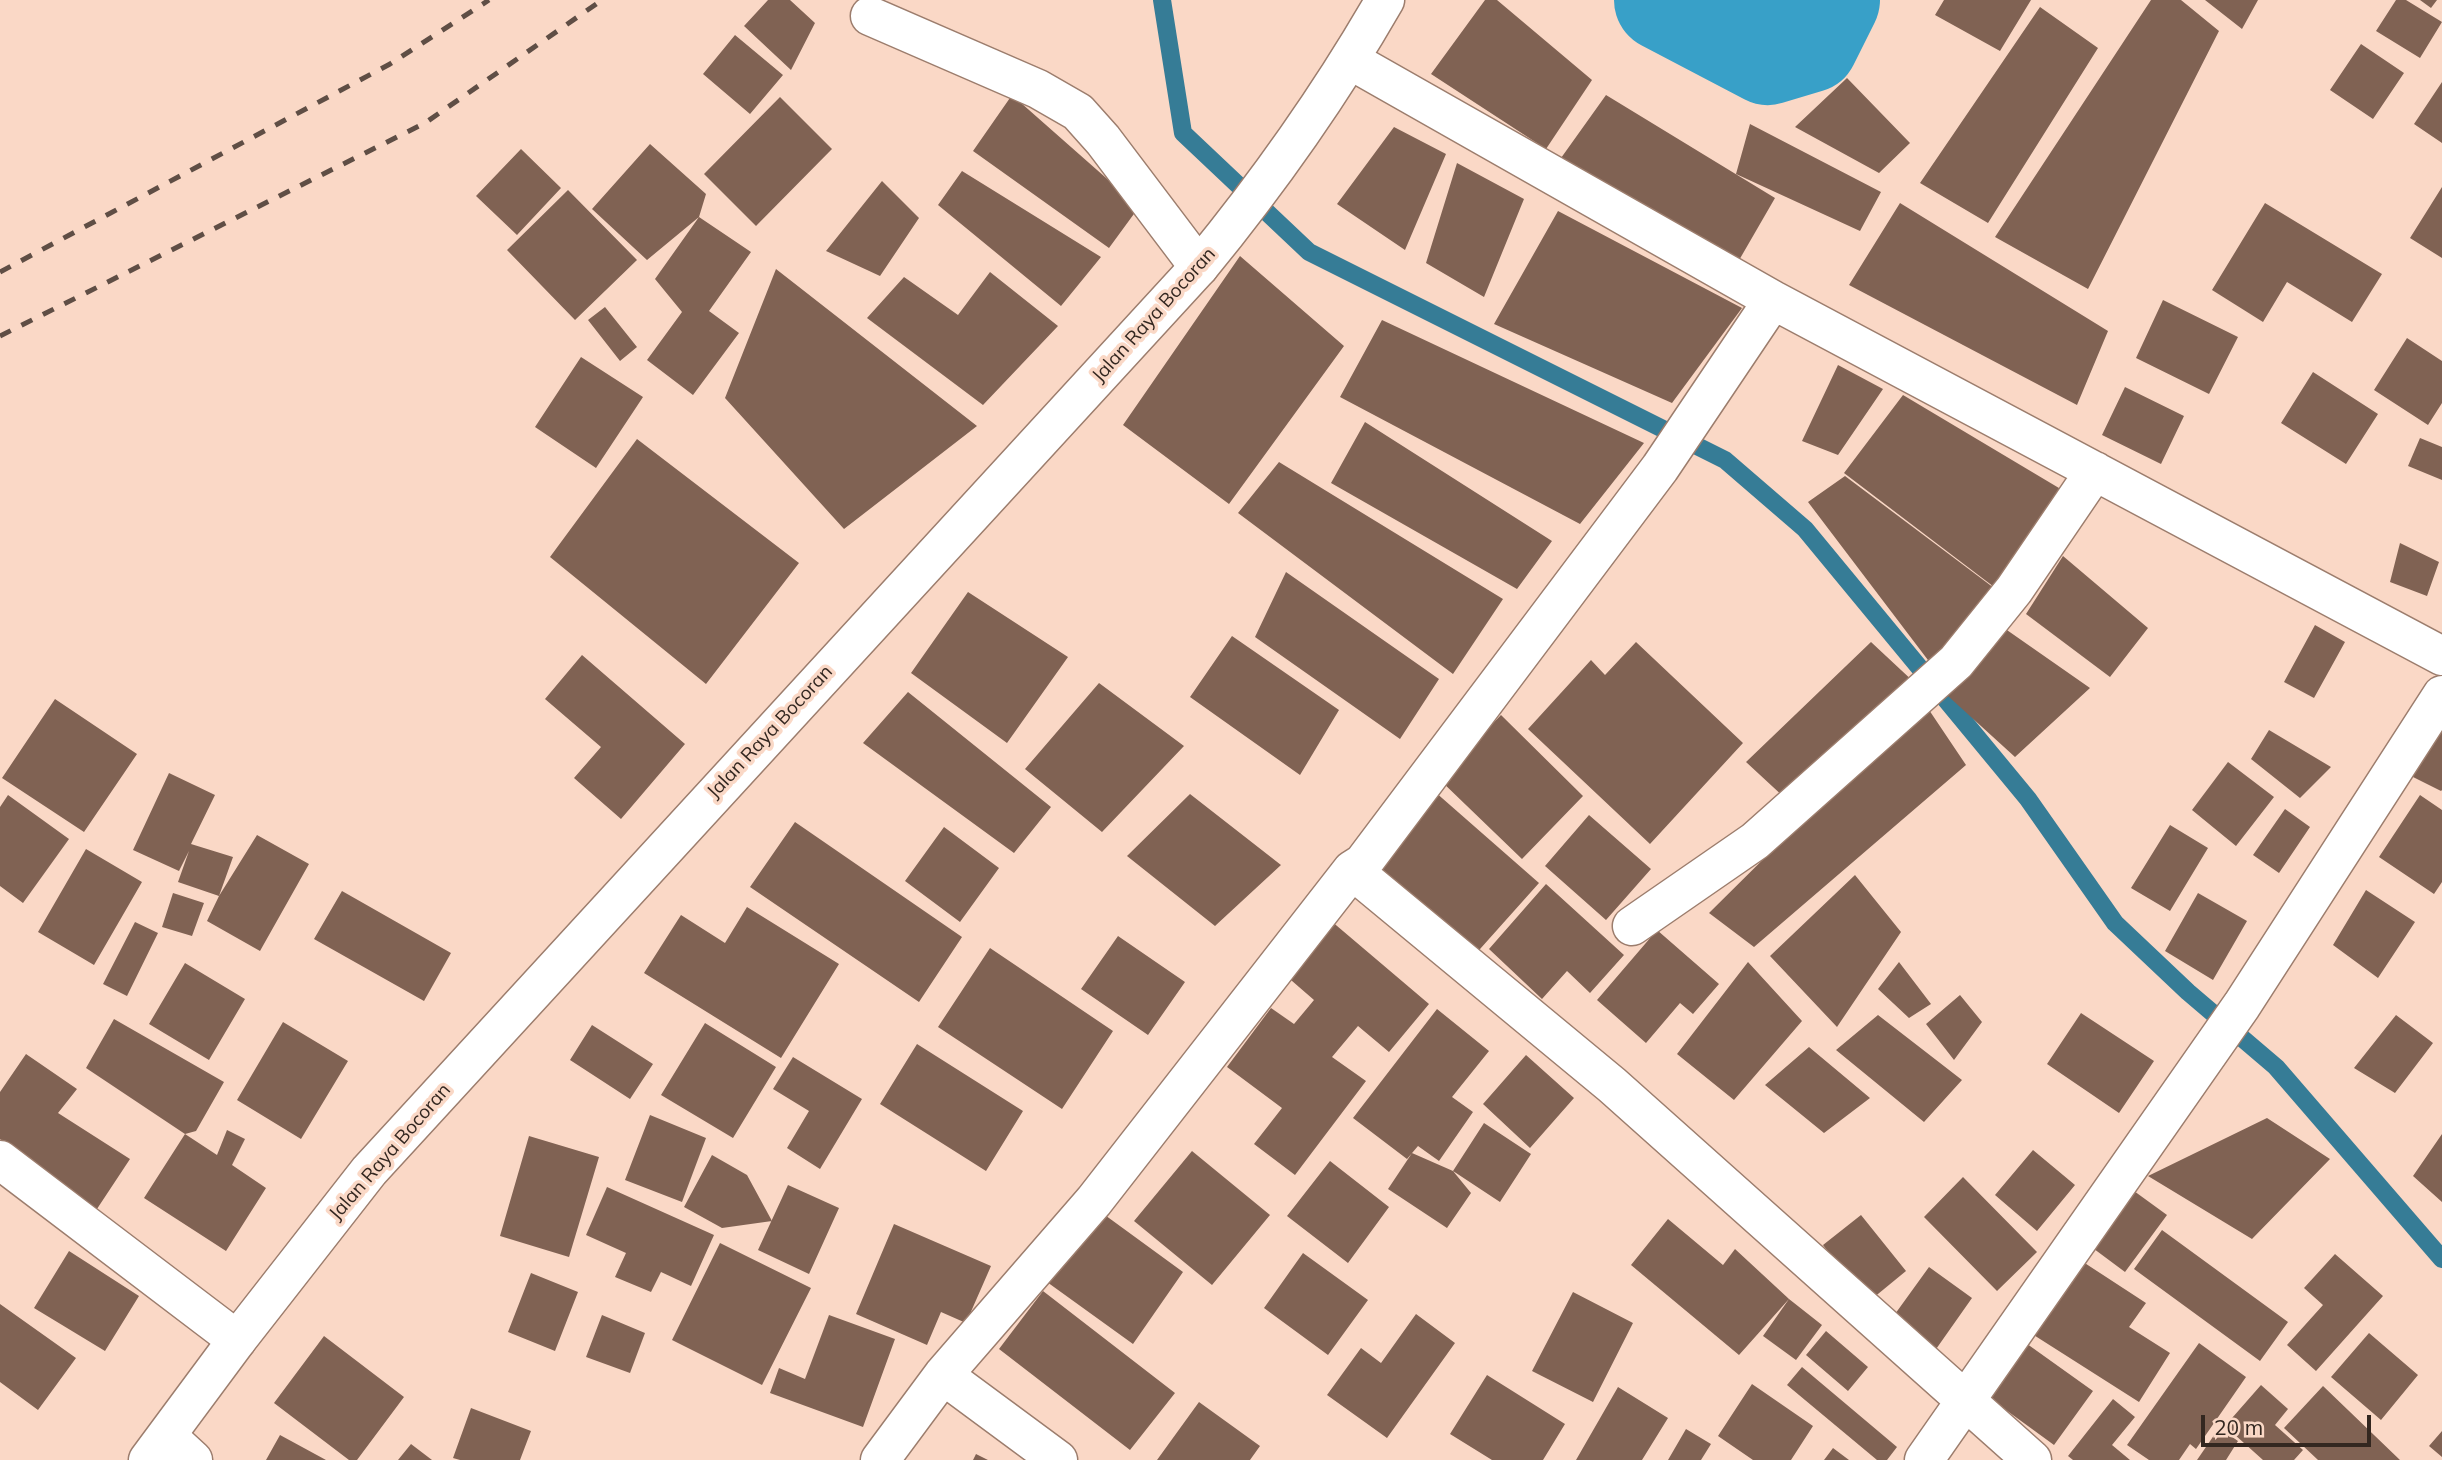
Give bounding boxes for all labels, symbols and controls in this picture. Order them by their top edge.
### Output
street label: Jalan Raya Bocoran [1087,243,1221,387]
street label: Jalan Raya Bocoran [702,661,838,803]
street label: Jalan Raya Bocoran [324,1079,456,1225]
scale bar [2204,1400,2374,1444]
text: 20 m [2214,1414,2263,1440]

